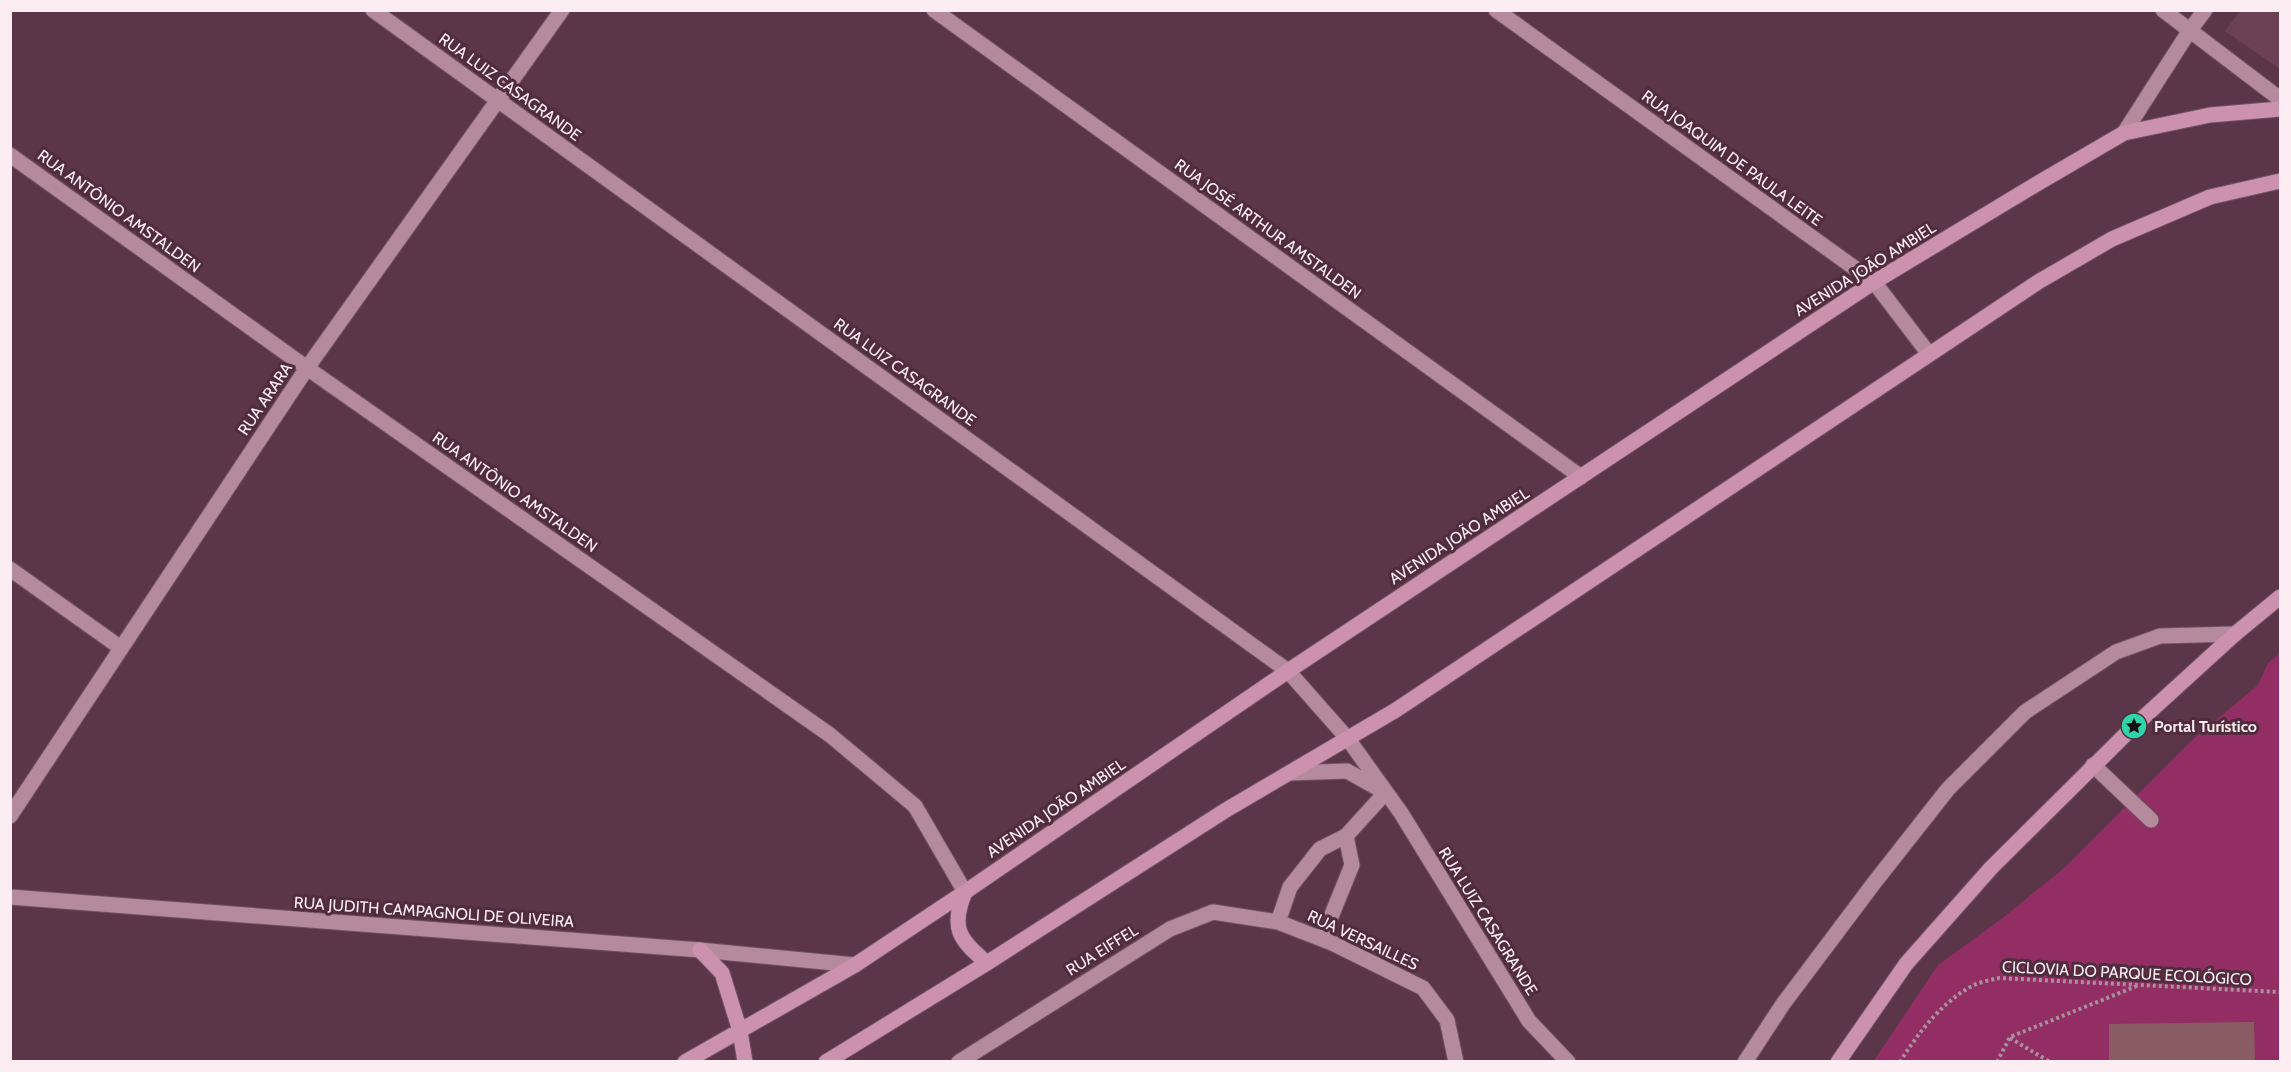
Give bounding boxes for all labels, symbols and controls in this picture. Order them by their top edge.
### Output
street label: RUA LUIZ CASAGRANDE [435,29,585,145]
street label: RUA JOAQUIM DE PAULA LEITE [1638,86,1826,230]
street label: RUA ANTÔNIO AMSTALDEN [34,145,204,277]
street label: RUA JOSÉ ARTHUR AMSTALDEN [1171,155,1365,303]
street label: AVENIDA JOÃO AMBIEL [1791,218,1939,320]
street label: RUA LUIZ CASAGRANDE [830,314,980,430]
street label: RUA ARARA [234,359,296,439]
street label: RUA ANTÔNIO AMSTALDEN [429,428,601,556]
street label: AVENIDA JOÃO AMBIEL [1385,484,1533,588]
place icon: Portal Turístico [2119,711,2149,741]
place label: Portal Turístico [2154,717,2257,736]
street label: AVENIDA JOÃO AMBIEL [983,755,1129,861]
street label: RUA LUIZ CASAGRANDE [1435,843,1541,999]
street label: RUA JUDITH CAMPAGNOLI DE OLIVEIRA [293,893,575,931]
street label: RUA VERSAILLES [1305,906,1421,974]
street label: RUA EIFFEL [1063,920,1141,980]
street label: CICLOVIA DO PARQUE ECOLÓGICO [2002,957,2252,989]

